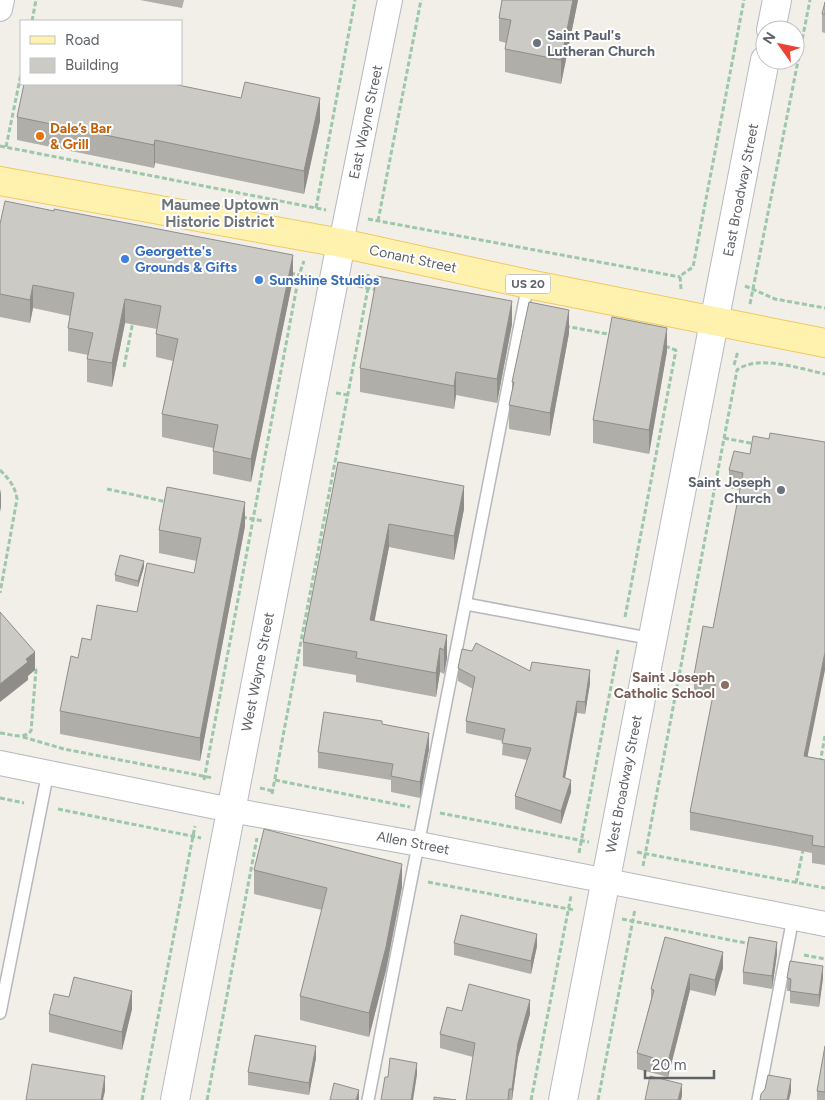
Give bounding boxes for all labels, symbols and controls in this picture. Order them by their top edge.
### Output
legend [20,20,182,85]
north arrow [755,20,805,70]
place label: Saint Paul's Lutheran Church [547,27,655,60]
text: N [759,29,780,47]
text: Road [65,31,100,49]
marker: Saint Paul's Lutheran Church [531,37,543,49]
text: Building [65,56,119,74]
street label: East Wayne Street [346,63,386,181]
place label: Dale’s Bar & Grill [50,120,112,153]
street label: East Broadway Street [720,122,762,258]
marker: Dale’s Bar & Grill [34,130,46,142]
district label: Maumee Uptown Historic District [161,196,279,231]
street label: Conant Street [368,241,458,277]
place label: Georgette's Grounds & Gifts [135,243,238,276]
marker: Georgette's Grounds & Gifts [119,253,131,265]
place label: Sunshine Studios [269,272,380,289]
marker: Sunshine Studios [253,274,265,286]
road number: US 20 [506,274,550,294]
place label: Saint Joseph Church [688,474,771,507]
marker: Saint Joseph Church [775,484,787,496]
street label: West Wayne Street [238,611,278,733]
place label: Saint Joseph Catholic School [614,669,715,702]
marker: Saint Joseph Catholic School [719,679,731,691]
street label: West Broadway Street [602,713,646,855]
street label: Allen Street [375,828,451,858]
scale bar [645,1048,714,1080]
text: 20 m [652,1056,686,1074]

